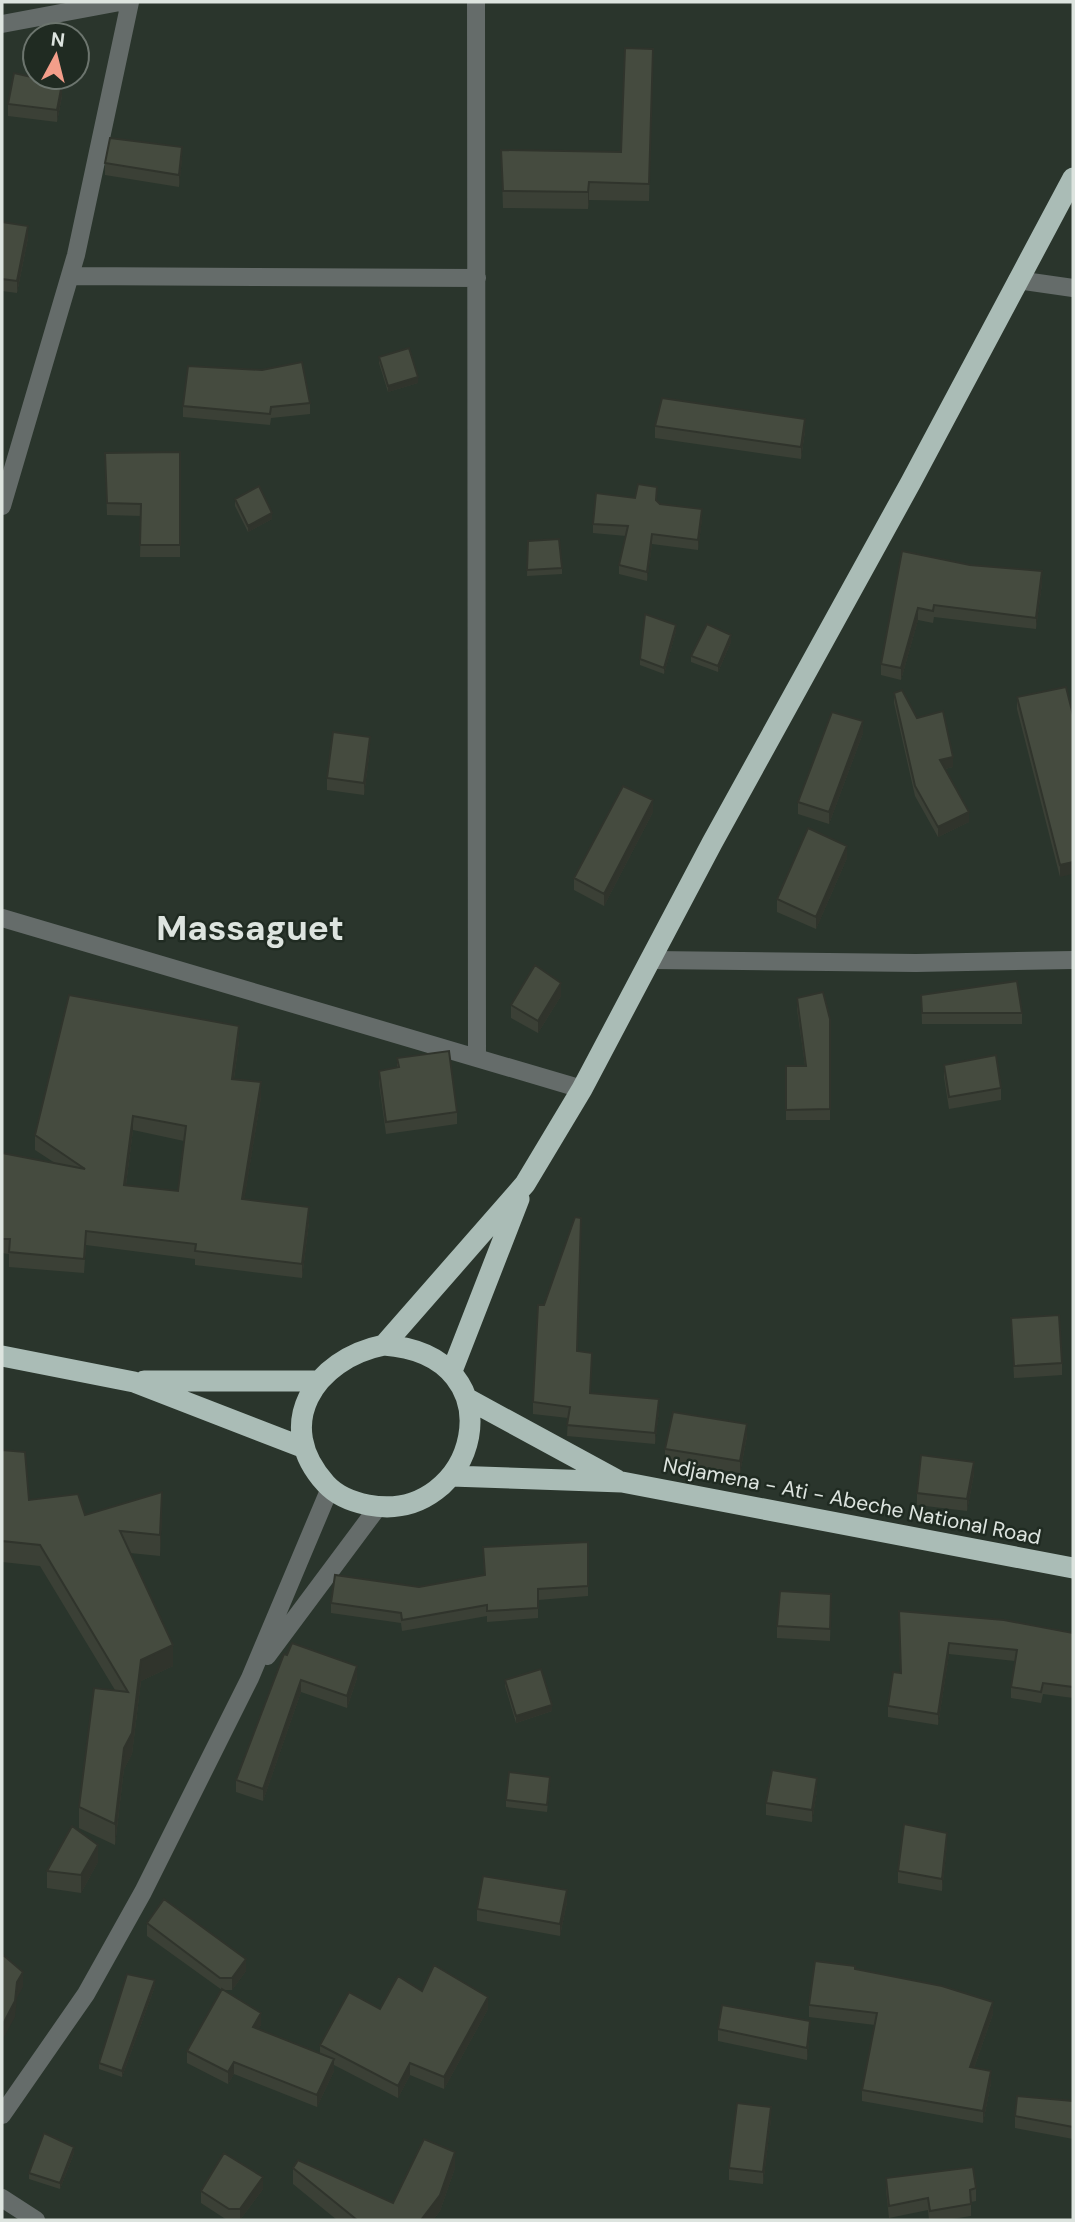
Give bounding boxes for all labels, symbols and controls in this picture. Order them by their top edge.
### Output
north arrow [21,21,91,91]
text: N [50,26,66,53]
district label: Massaguet [156,905,344,951]
street label: Ndjamena - Ati - Abeche National Road [661,1451,1043,1551]

